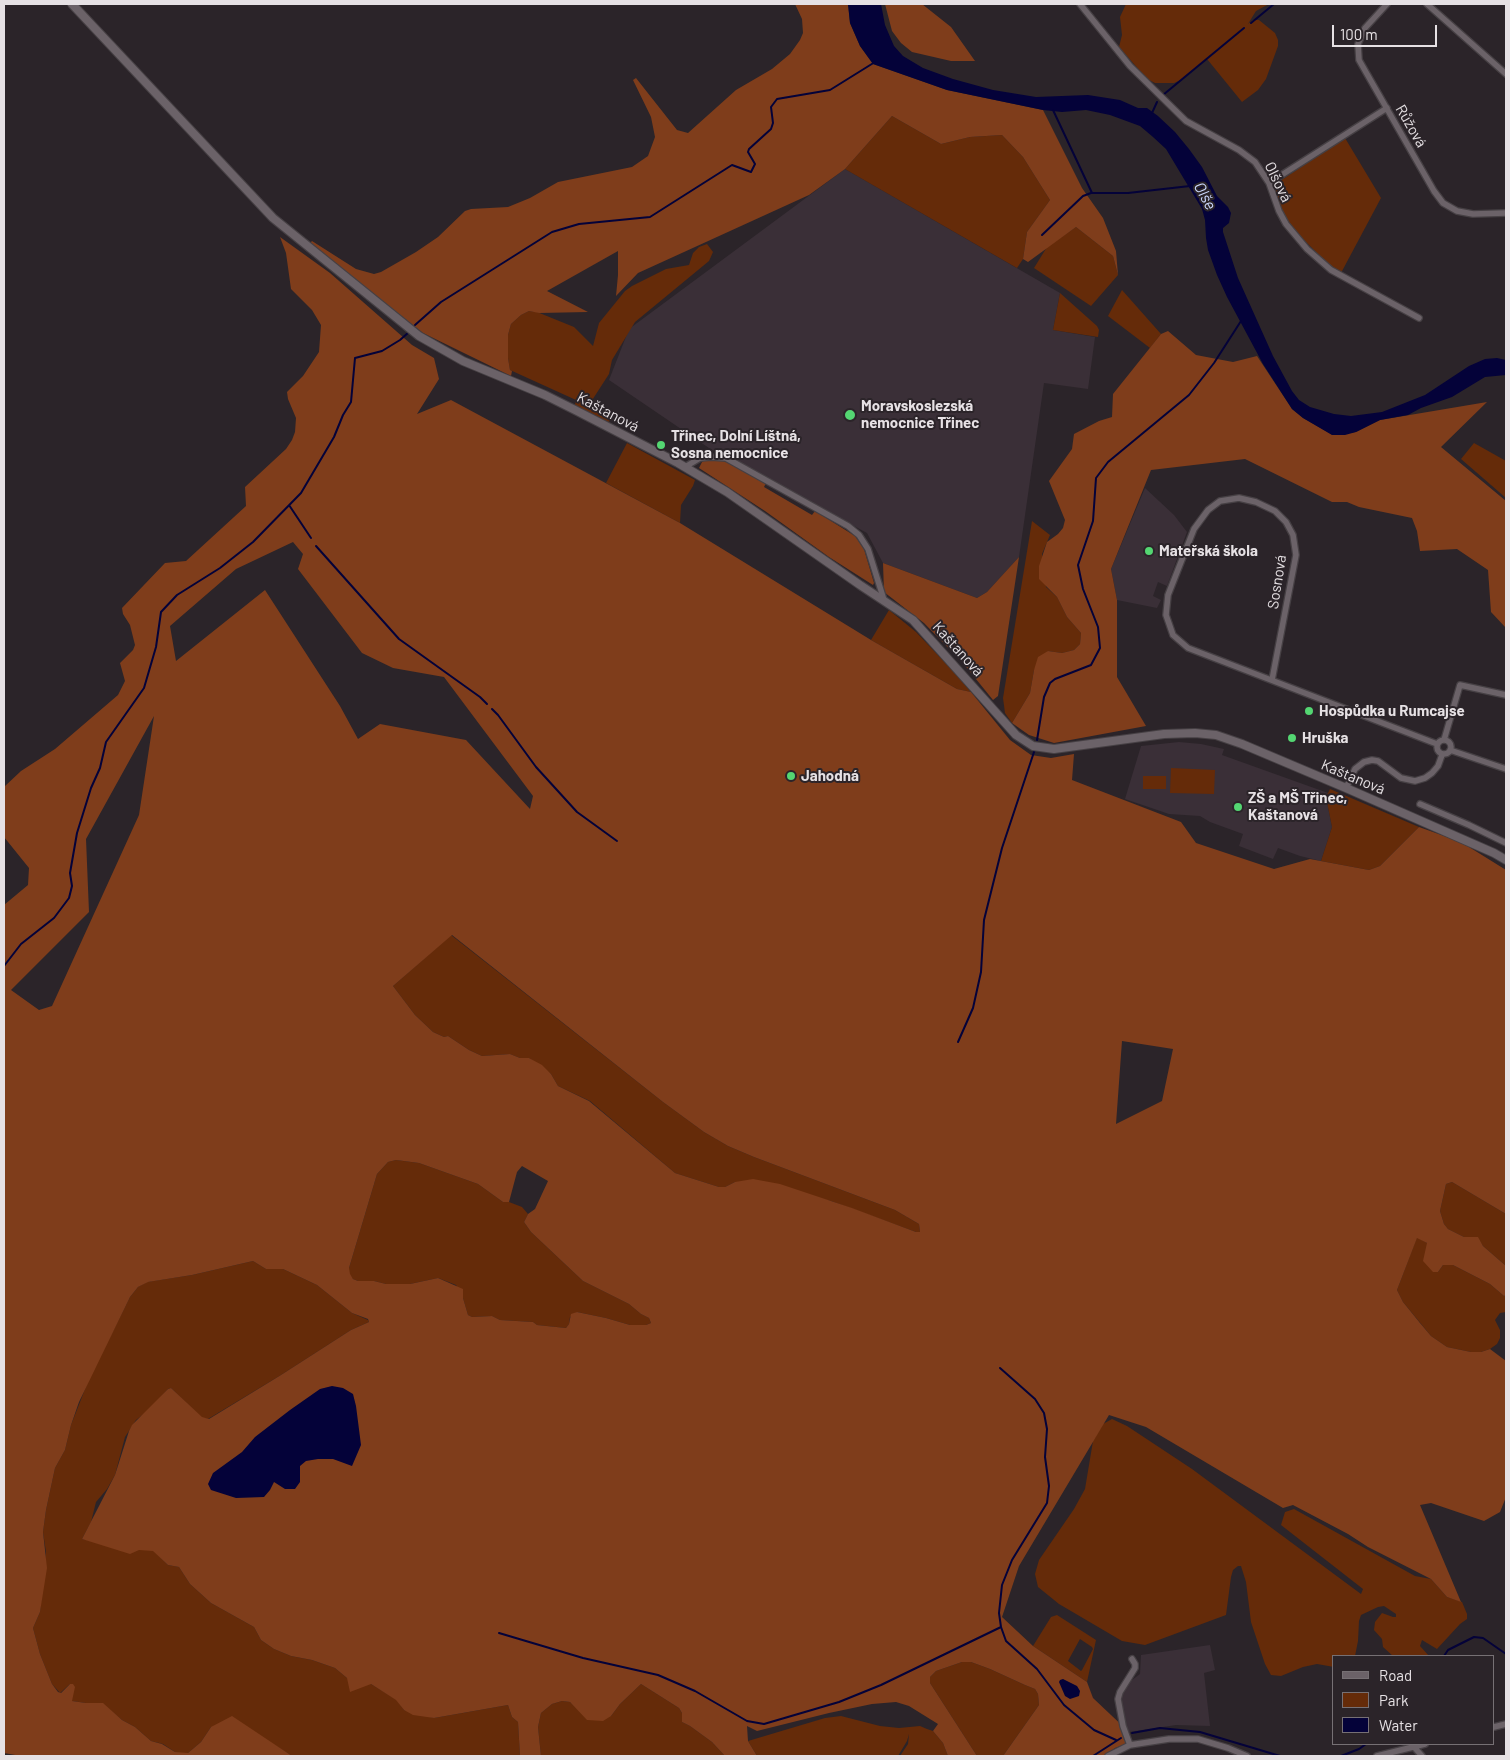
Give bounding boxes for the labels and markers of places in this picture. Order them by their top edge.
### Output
place label: Moravskoslezská nemocnice Třinec [861,397,979,432]
marker: Moravskoslezská nemocnice Třinec [843,408,857,422]
place label: Třinec, Dolní Líštná, Sosna nemocnice [671,427,801,462]
marker: Třinec, Dolní Líštná, Sosna nemocnice [655,439,667,451]
place label: Mateřská škola [1159,542,1258,560]
marker: Mateřská škola [1143,545,1155,557]
place label: Hospůdka u Rumcajse [1319,702,1465,720]
marker: Hospůdka u Rumcajse [1303,705,1315,717]
place label: Hruška [1302,729,1348,747]
marker: Hruška [1286,732,1298,744]
place label: Jahodná [801,767,859,785]
marker: Jahodná [785,770,797,782]
place label: ZŠ a MŠ Třinec, Kaštanová [1248,789,1347,824]
marker: ZŠ a MŠ Třinec, Kaštanová [1232,801,1244,813]

